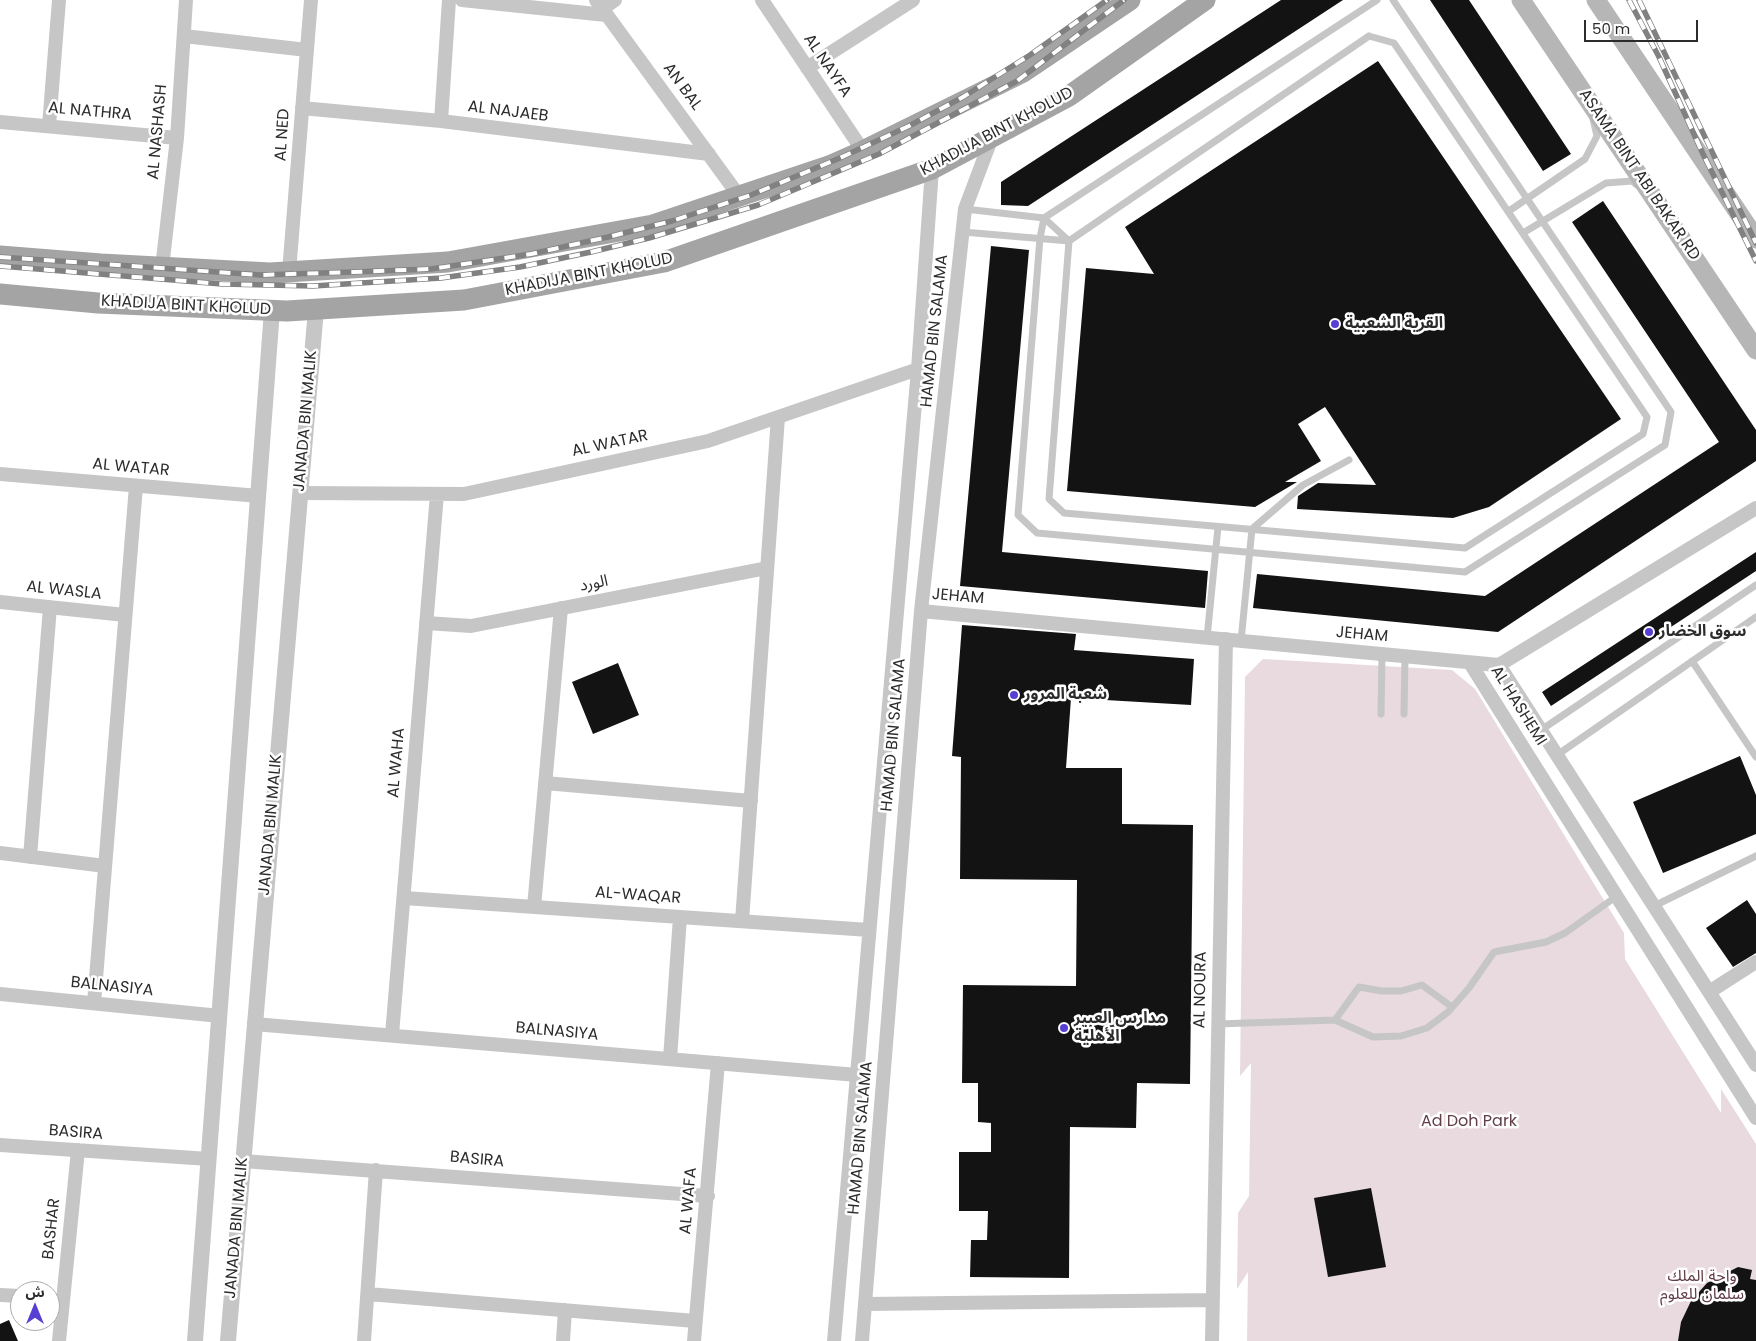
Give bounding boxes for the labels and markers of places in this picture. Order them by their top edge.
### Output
place label: القرية الشعبية [1345,314,1443,334]
marker: القرية الشعبية [1329,318,1341,330]
place label: سوق الخضار [1659,622,1747,642]
marker: سوق الخضار [1643,626,1655,638]
place label: شعبة المرور [1024,685,1107,705]
marker: شعبة المرور [1008,689,1020,701]
place label: مدارس العبير الأهلية [1074,1009,1166,1047]
marker: مدارس العبير الأهلية [1058,1022,1070,1034]

